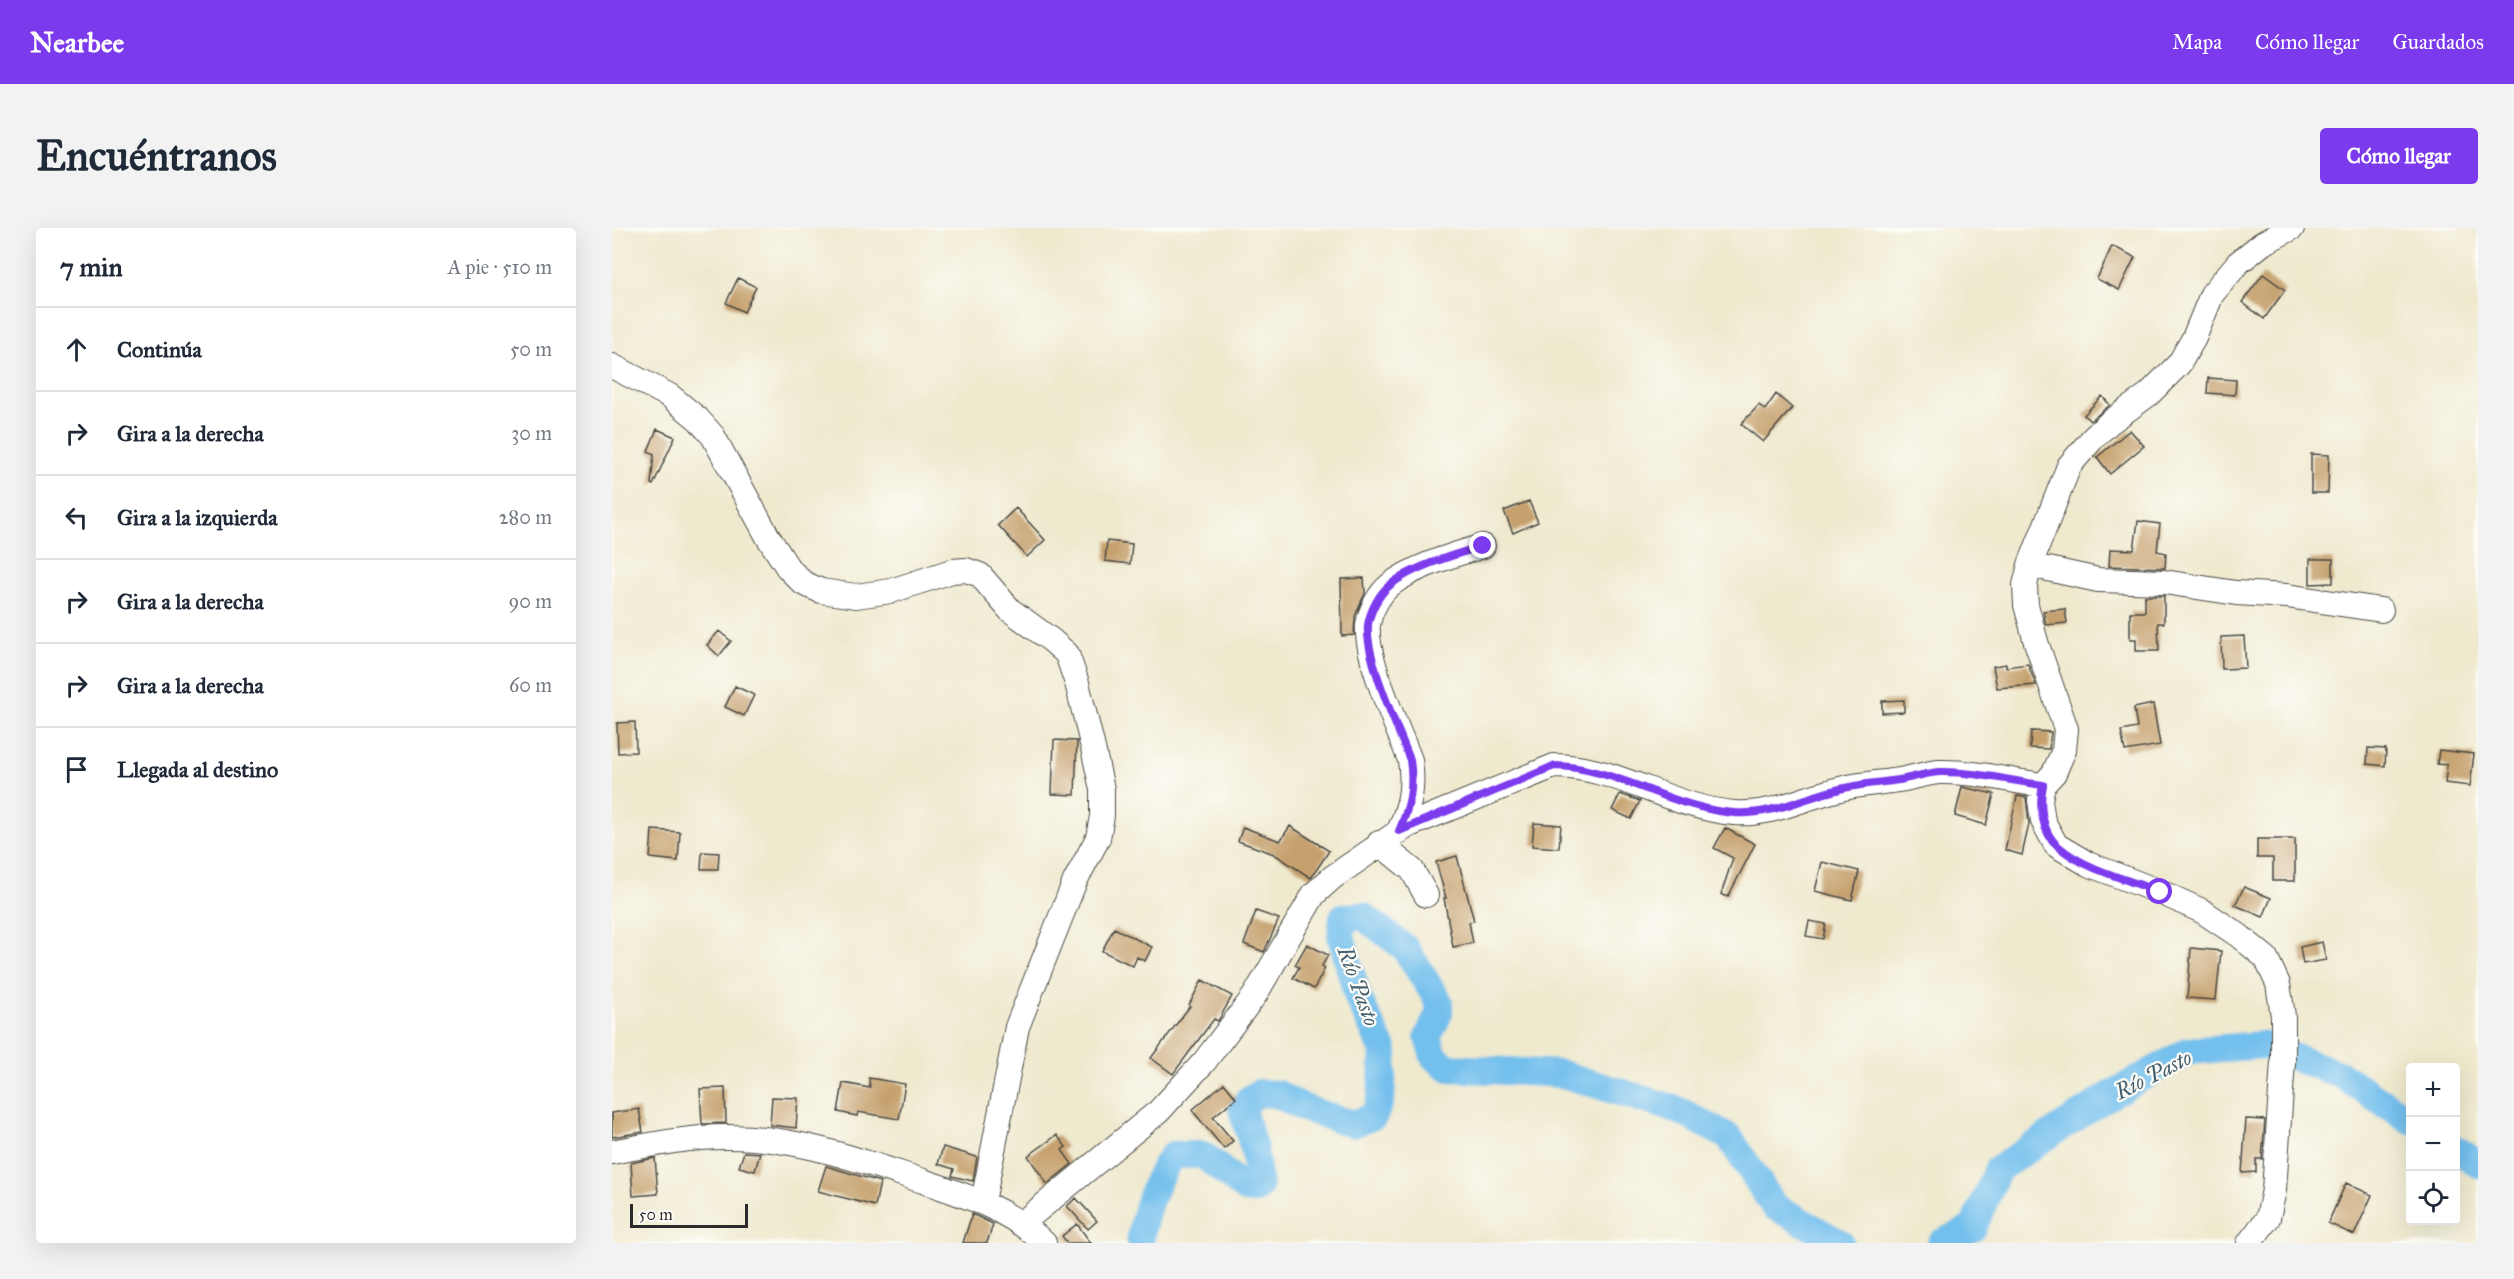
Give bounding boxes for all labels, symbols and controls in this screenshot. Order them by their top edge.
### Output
text: Nearbee [30,25,124,60]
text: Mapa [2172,29,2222,55]
text: Cómo llegar [2255,29,2359,55]
text: Guardados [2392,29,2484,55]
button: Cómo llegar [2320,128,2478,184]
text: Encuéntranos [36,130,277,182]
text: 7 min [60,251,123,283]
text: A pie · 510 m [448,255,552,279]
icon: ahead [60,333,93,366]
text: Continúa [117,336,202,363]
text: 50 m [510,337,552,361]
icon: right [60,417,93,450]
text: Gira a la derecha [117,420,264,447]
text: 30 m [511,421,552,445]
icon: left [60,501,93,534]
text: Gira a la izquierda [117,504,278,531]
text: 280 m [499,505,552,529]
route end [1469,532,1495,558]
icon: right [60,585,93,618]
text: Gira a la derecha [117,588,264,615]
text: 90 m [509,589,552,613]
icon: right [60,669,93,702]
text: Gira a la derecha [117,672,264,699]
text: 60 m [509,673,552,697]
icon: arrive [60,753,93,786]
text: Llegada al destino [117,756,278,783]
route start [2146,878,2172,904]
water label: Río Pasto [1331,942,1385,1030]
water label: Río Pasto [2109,1044,2196,1106]
map controls [2406,1063,2460,1225]
button: + [2406,1063,2460,1117]
button: − [2406,1117,2460,1171]
button: locate [2406,1171,2460,1225]
scale bar [630,1201,748,1228]
text: 50 m [639,1205,673,1224]

